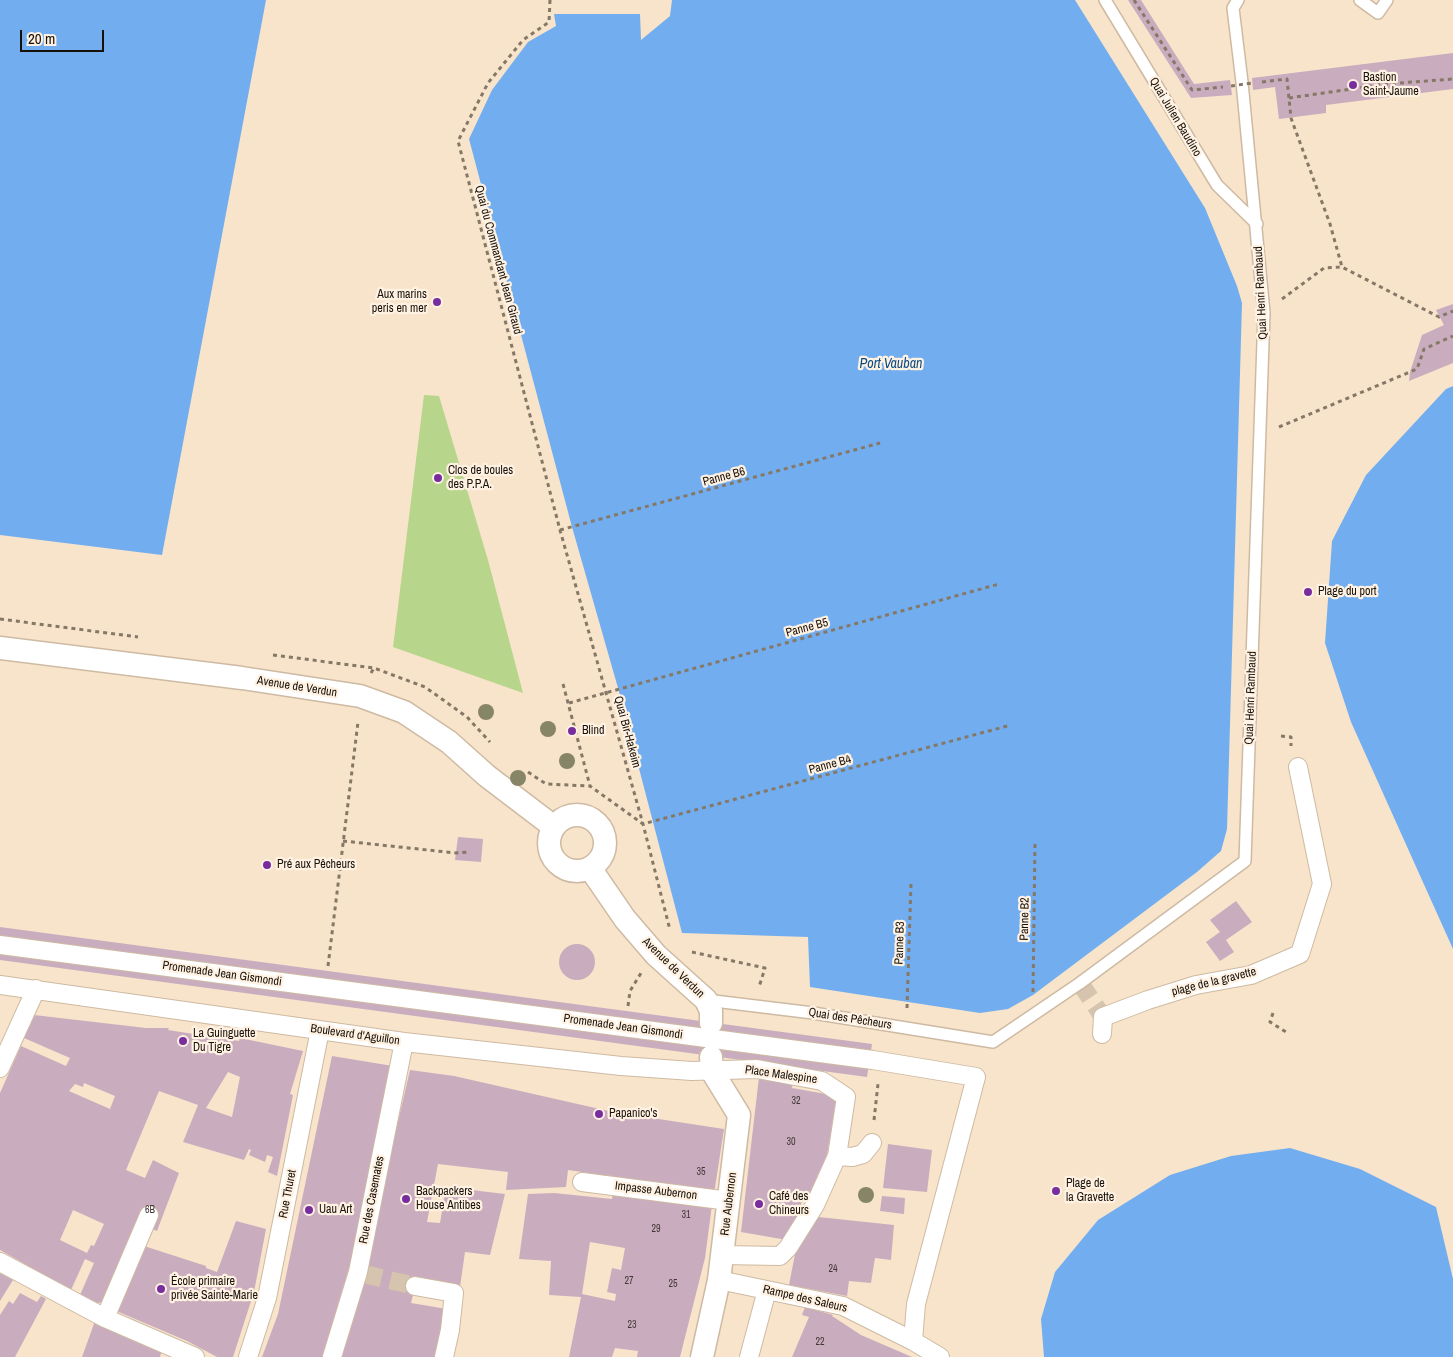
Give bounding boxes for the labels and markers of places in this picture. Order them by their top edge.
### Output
place label: Bastion Saint-Jaume [1363,71,1419,99]
marker: Bastion Saint-Jaume [1347,79,1359,91]
place label: Aux marins peris en mer [372,288,427,316]
marker: Aux marins peris en mer [431,296,443,308]
place label: Clos de boules des P.P.A. [448,464,513,492]
marker: Clos de boules des P.P.A. [432,472,444,484]
place label: Plage du port [1318,585,1377,599]
marker: Plage du port [1302,586,1314,598]
place label: Blind [582,724,604,738]
marker: Blind [566,725,578,737]
place label: Pré aux Pêcheurs [277,858,355,872]
marker: Pré aux Pêcheurs [261,859,273,871]
place label: La Guinguette Du Tigre [193,1027,255,1055]
marker: La Guinguette Du Tigre [177,1035,189,1047]
place label: Papanico's [609,1107,657,1121]
marker: Papanico's [593,1108,605,1120]
place label: Plage de la Gravette [1066,1177,1114,1205]
place label: Backpackers House Antibes [416,1185,481,1213]
marker: Plage de la Gravette [1050,1185,1062,1197]
place label: Café des Chineurs [769,1190,809,1218]
marker: Backpackers House Antibes [400,1193,412,1205]
marker: Café des Chineurs [753,1198,765,1210]
place label: Uau Art [319,1203,352,1217]
marker: Uau Art [303,1204,315,1216]
place label: École primaire privée Sainte-Marie [171,1275,258,1303]
marker: École primaire privée Sainte-Marie [155,1283,167,1295]

